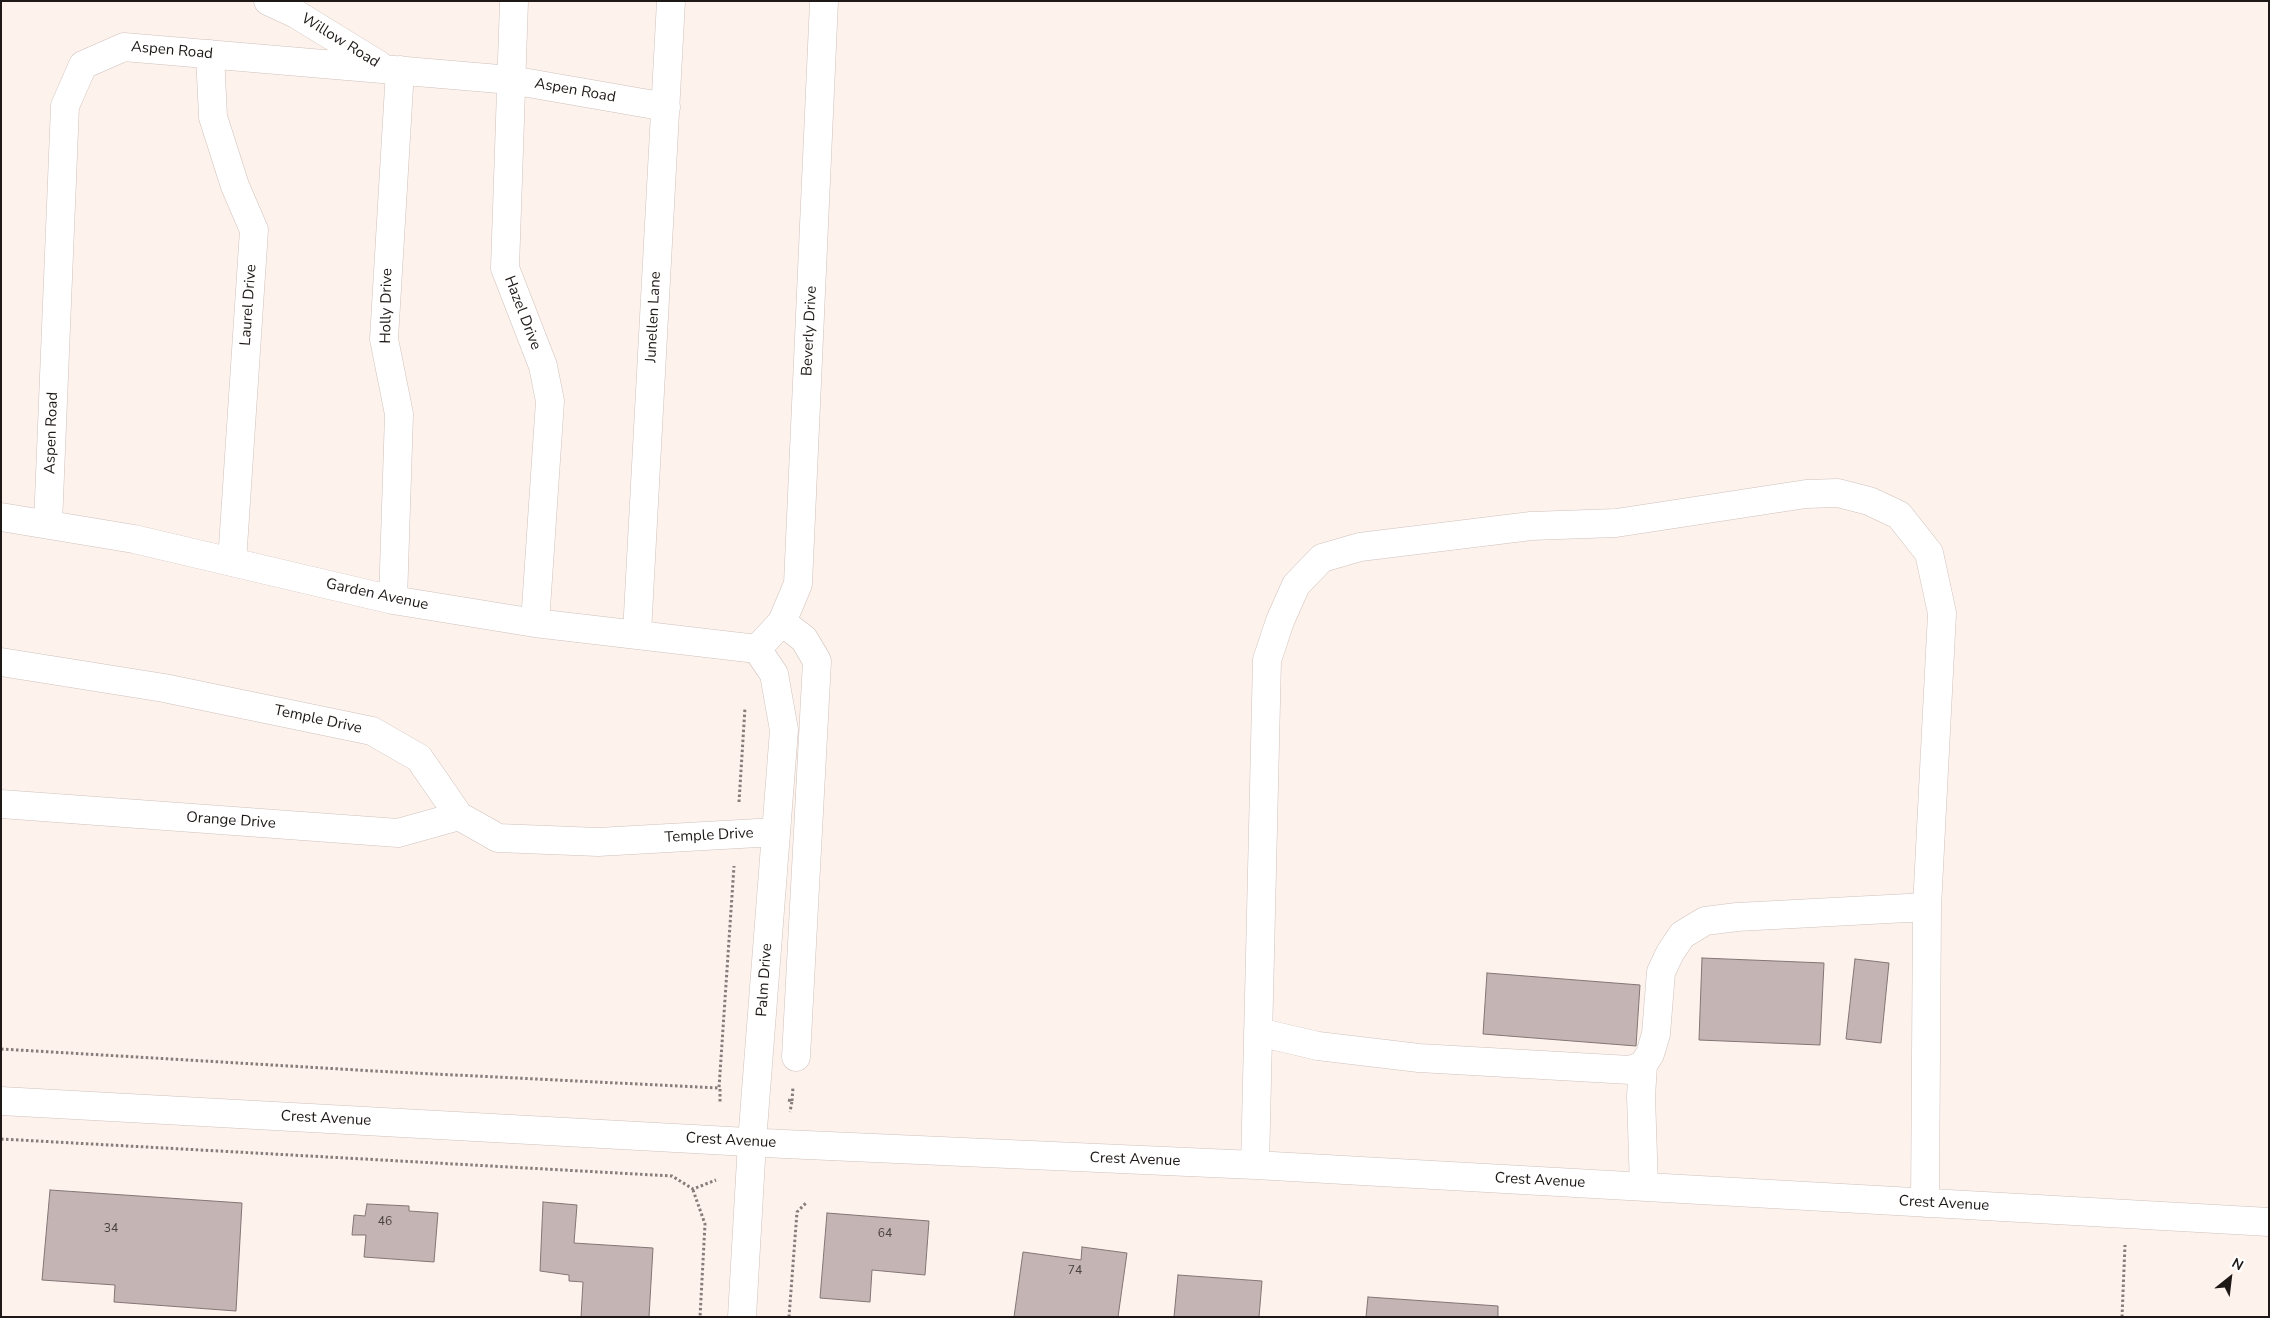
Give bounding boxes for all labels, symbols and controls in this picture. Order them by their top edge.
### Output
street label: Willow Road [298,10,382,72]
street label: Aspen Road [130,38,214,64]
street label: Aspen Road [533,75,617,107]
street label: Laurel Drive [237,264,261,346]
street label: Holly Drive [377,268,397,344]
street label: Junellen Lane [643,271,665,363]
street label: Hazel Drive [500,273,544,353]
street label: Beverly Drive [799,285,821,377]
street label: Aspen Road [42,392,62,474]
street label: Garden Avenue [324,575,430,615]
street label: Temple Drive [272,702,364,738]
street label: Orange Drive [186,809,276,833]
street label: Temple Drive [664,825,754,847]
street label: Palm Drive [753,943,777,1017]
street label: Crest Avenue [280,1108,372,1130]
street label: Crest Avenue [685,1130,777,1152]
street label: Crest Avenue [1089,1149,1181,1171]
street label: Crest Avenue [1494,1170,1586,1192]
street label: Crest Avenue [1898,1193,1990,1215]
house number: 46 [378,1215,392,1229]
house number: 34 [104,1222,118,1236]
house number: 64 [878,1227,892,1241]
north arrow [2205,1253,2255,1303]
text: N [2228,1254,2247,1275]
house number: 74 [1068,1264,1082,1278]

